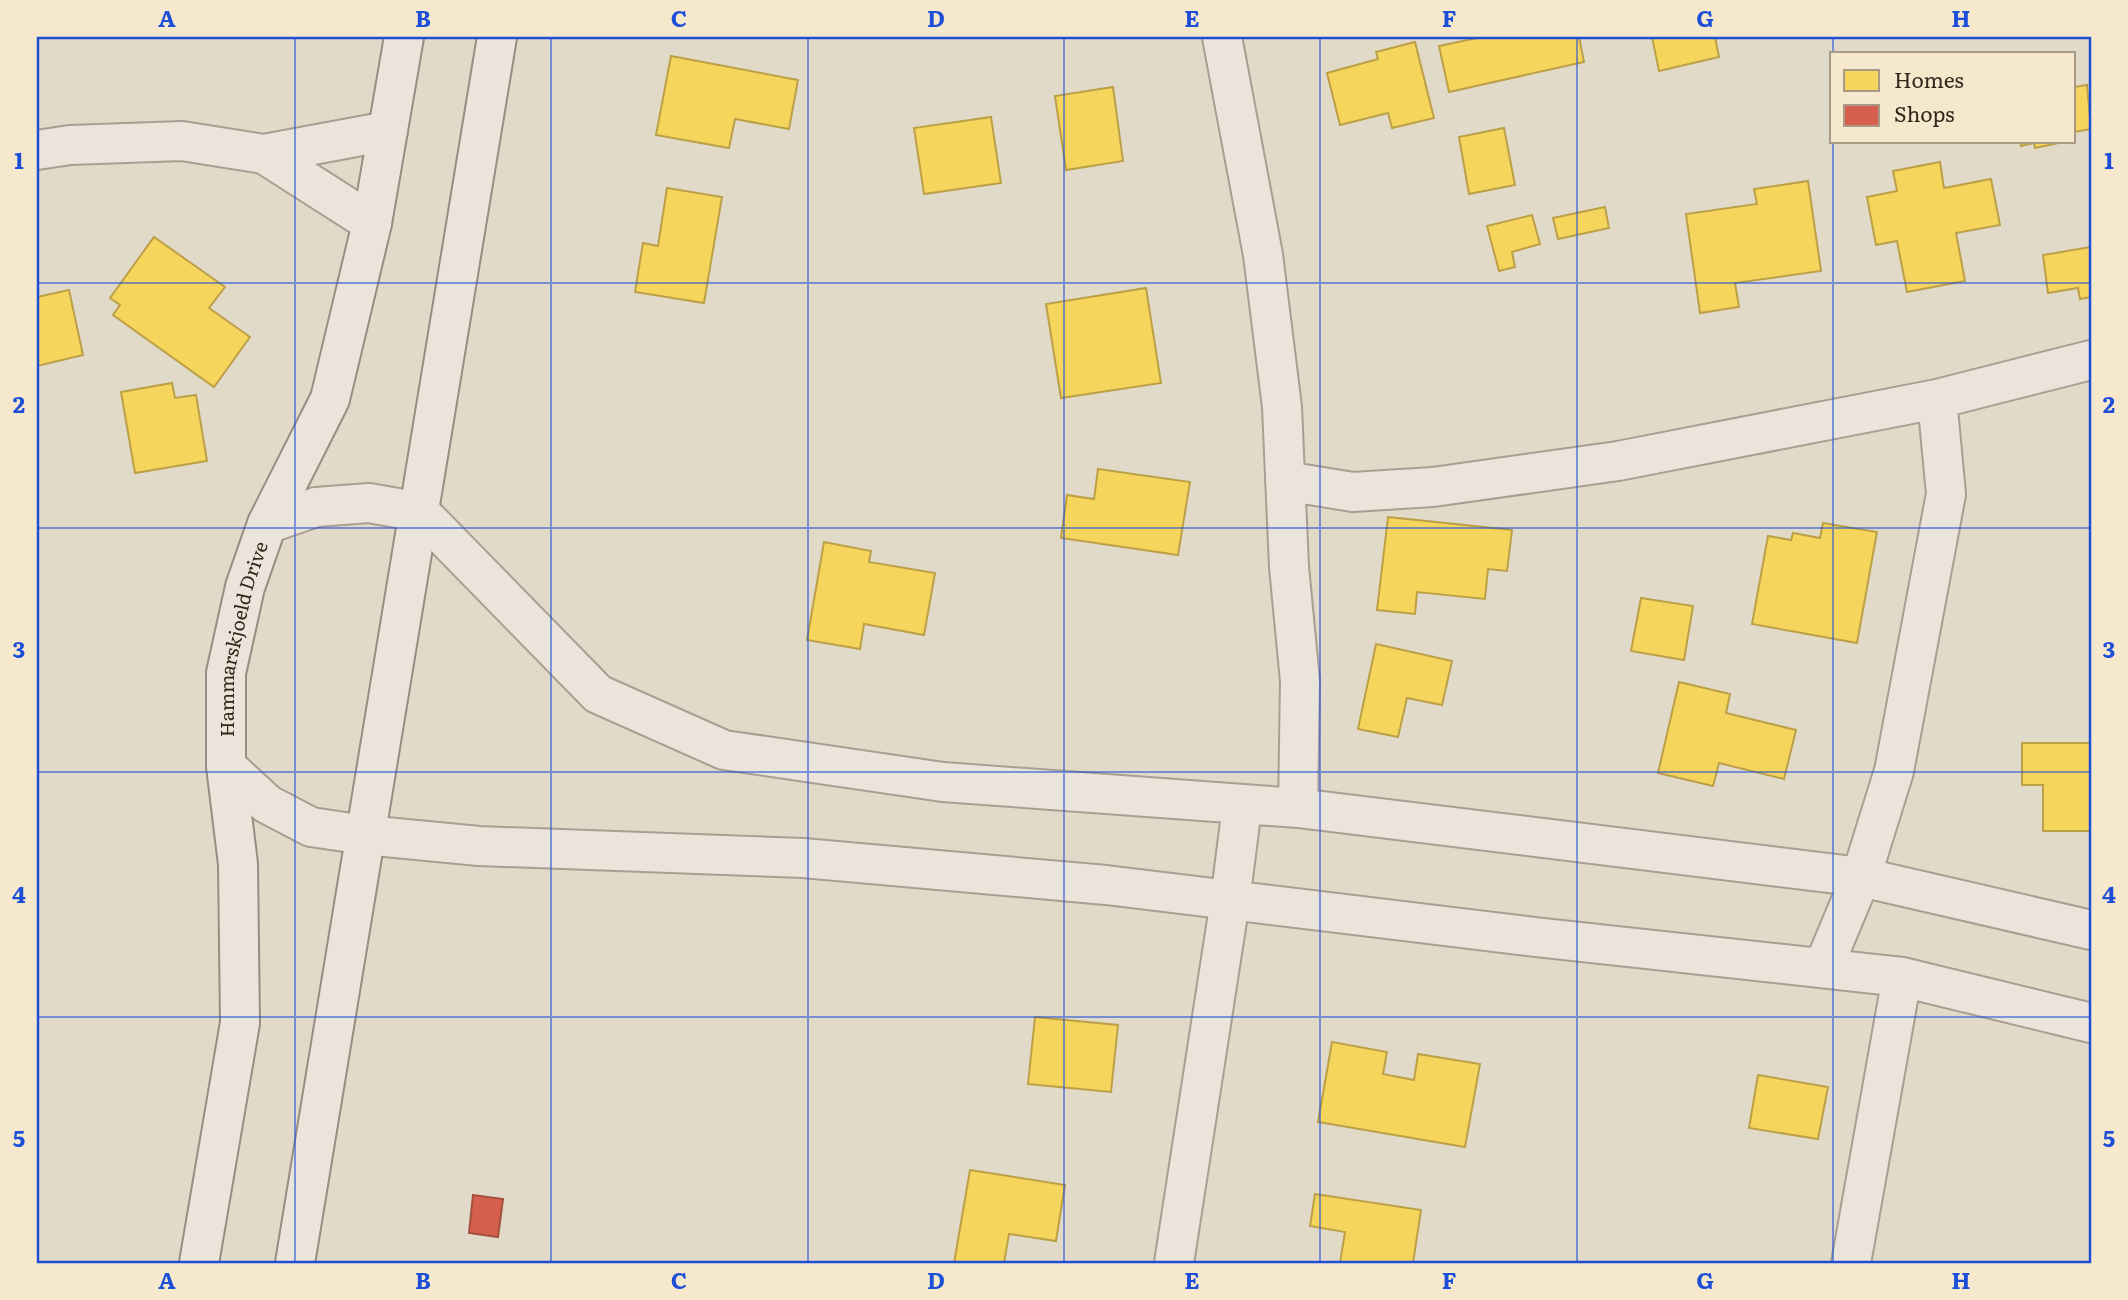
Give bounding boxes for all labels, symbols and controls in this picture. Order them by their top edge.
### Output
text: A [158,0,176,34]
text: B [415,0,431,34]
text: C [671,0,687,34]
text: D [927,0,945,34]
text: E [1184,0,1200,34]
text: F [1442,0,1457,34]
text: G [1696,0,1714,34]
text: H [1951,0,1971,34]
legend [1830,52,2076,144]
text: Homes [1894,63,1964,94]
text: Shops [1894,97,1955,128]
text: 1 [14,142,24,176]
text: 1 [2104,142,2114,176]
text: 2 [13,386,25,420]
text: 2 [2103,386,2115,420]
street label: Hammarskjoeld Drive [212,537,274,737]
text: 3 [13,631,25,665]
text: 3 [2103,631,2115,665]
text: 4 [12,876,26,910]
text: 4 [2102,876,2116,910]
text: 5 [13,1120,25,1154]
text: 5 [2103,1120,2115,1154]
text: A [158,1262,176,1296]
text: B [415,1262,431,1296]
text: C [671,1262,687,1296]
text: D [927,1262,945,1296]
text: E [1184,1262,1200,1296]
text: F [1442,1262,1457,1296]
text: G [1696,1262,1714,1296]
text: H [1951,1262,1971,1296]

